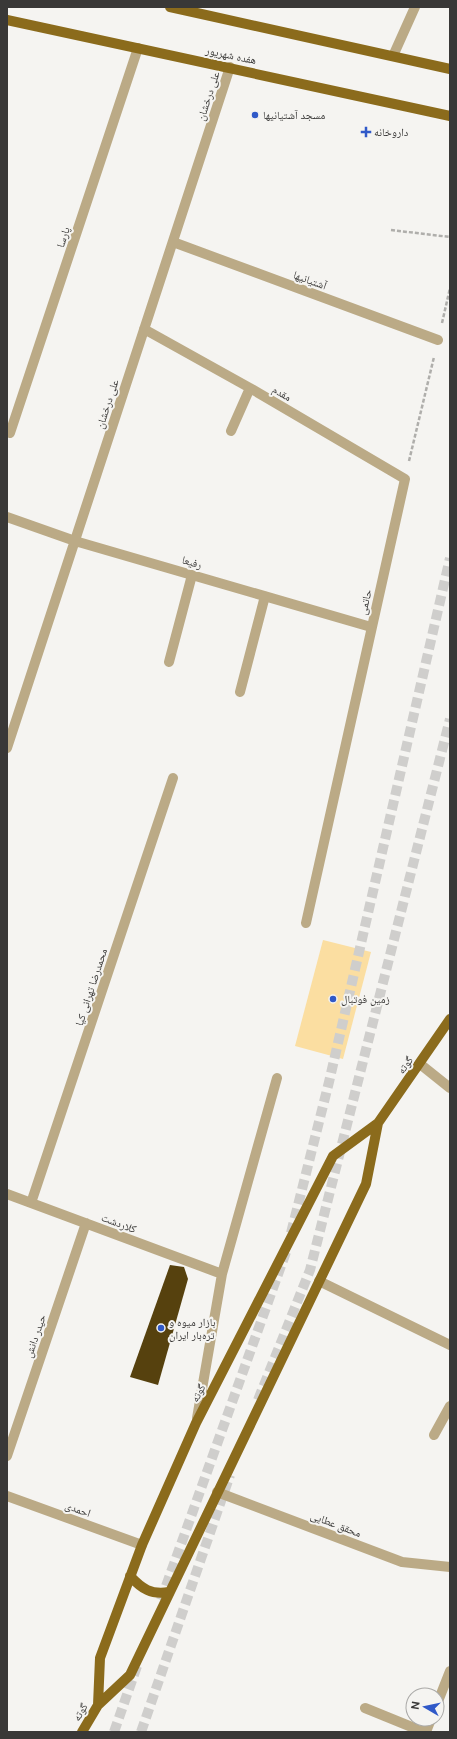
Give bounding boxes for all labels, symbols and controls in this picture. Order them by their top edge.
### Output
street label: هفده شهریور [203,43,258,67]
street label: علی درخشان [193,69,223,122]
place label: مسجد آشتیانیها [263,108,325,122]
marker: مسجد آشتیانیها [250,110,260,120]
place label: داروخانه [374,125,409,139]
marker: داروخانه [361,127,371,137]
street label: پارسا [53,225,73,249]
street label: آشتیانیها [291,268,329,293]
street label: علی درخشان [92,377,122,430]
street label: مقدم [270,382,294,404]
street label: رفیعا [180,552,204,572]
street label: حاتمی [355,588,375,616]
street label: محمدرضا تهرانی کیا [72,947,110,1027]
place label: زمین فوتبال [341,992,390,1006]
marker: زمین فوتبال [328,994,338,1004]
street label: گوته [394,1053,416,1077]
street label: کلاردشت [100,1210,139,1236]
street label: حیدر دانش [21,1313,49,1359]
place label: بازار میوه و تره‌بار ایران [169,1315,216,1342]
marker: بازار میوه و تره‌بار ایران [156,1323,166,1333]
street label: گوته [188,1381,209,1404]
street label: احمدی [63,1498,93,1520]
street label: محقق عطایی [309,1508,363,1540]
north arrow [405,1687,445,1727]
street label: گوته [69,1700,91,1724]
text: N [408,1700,423,1710]

